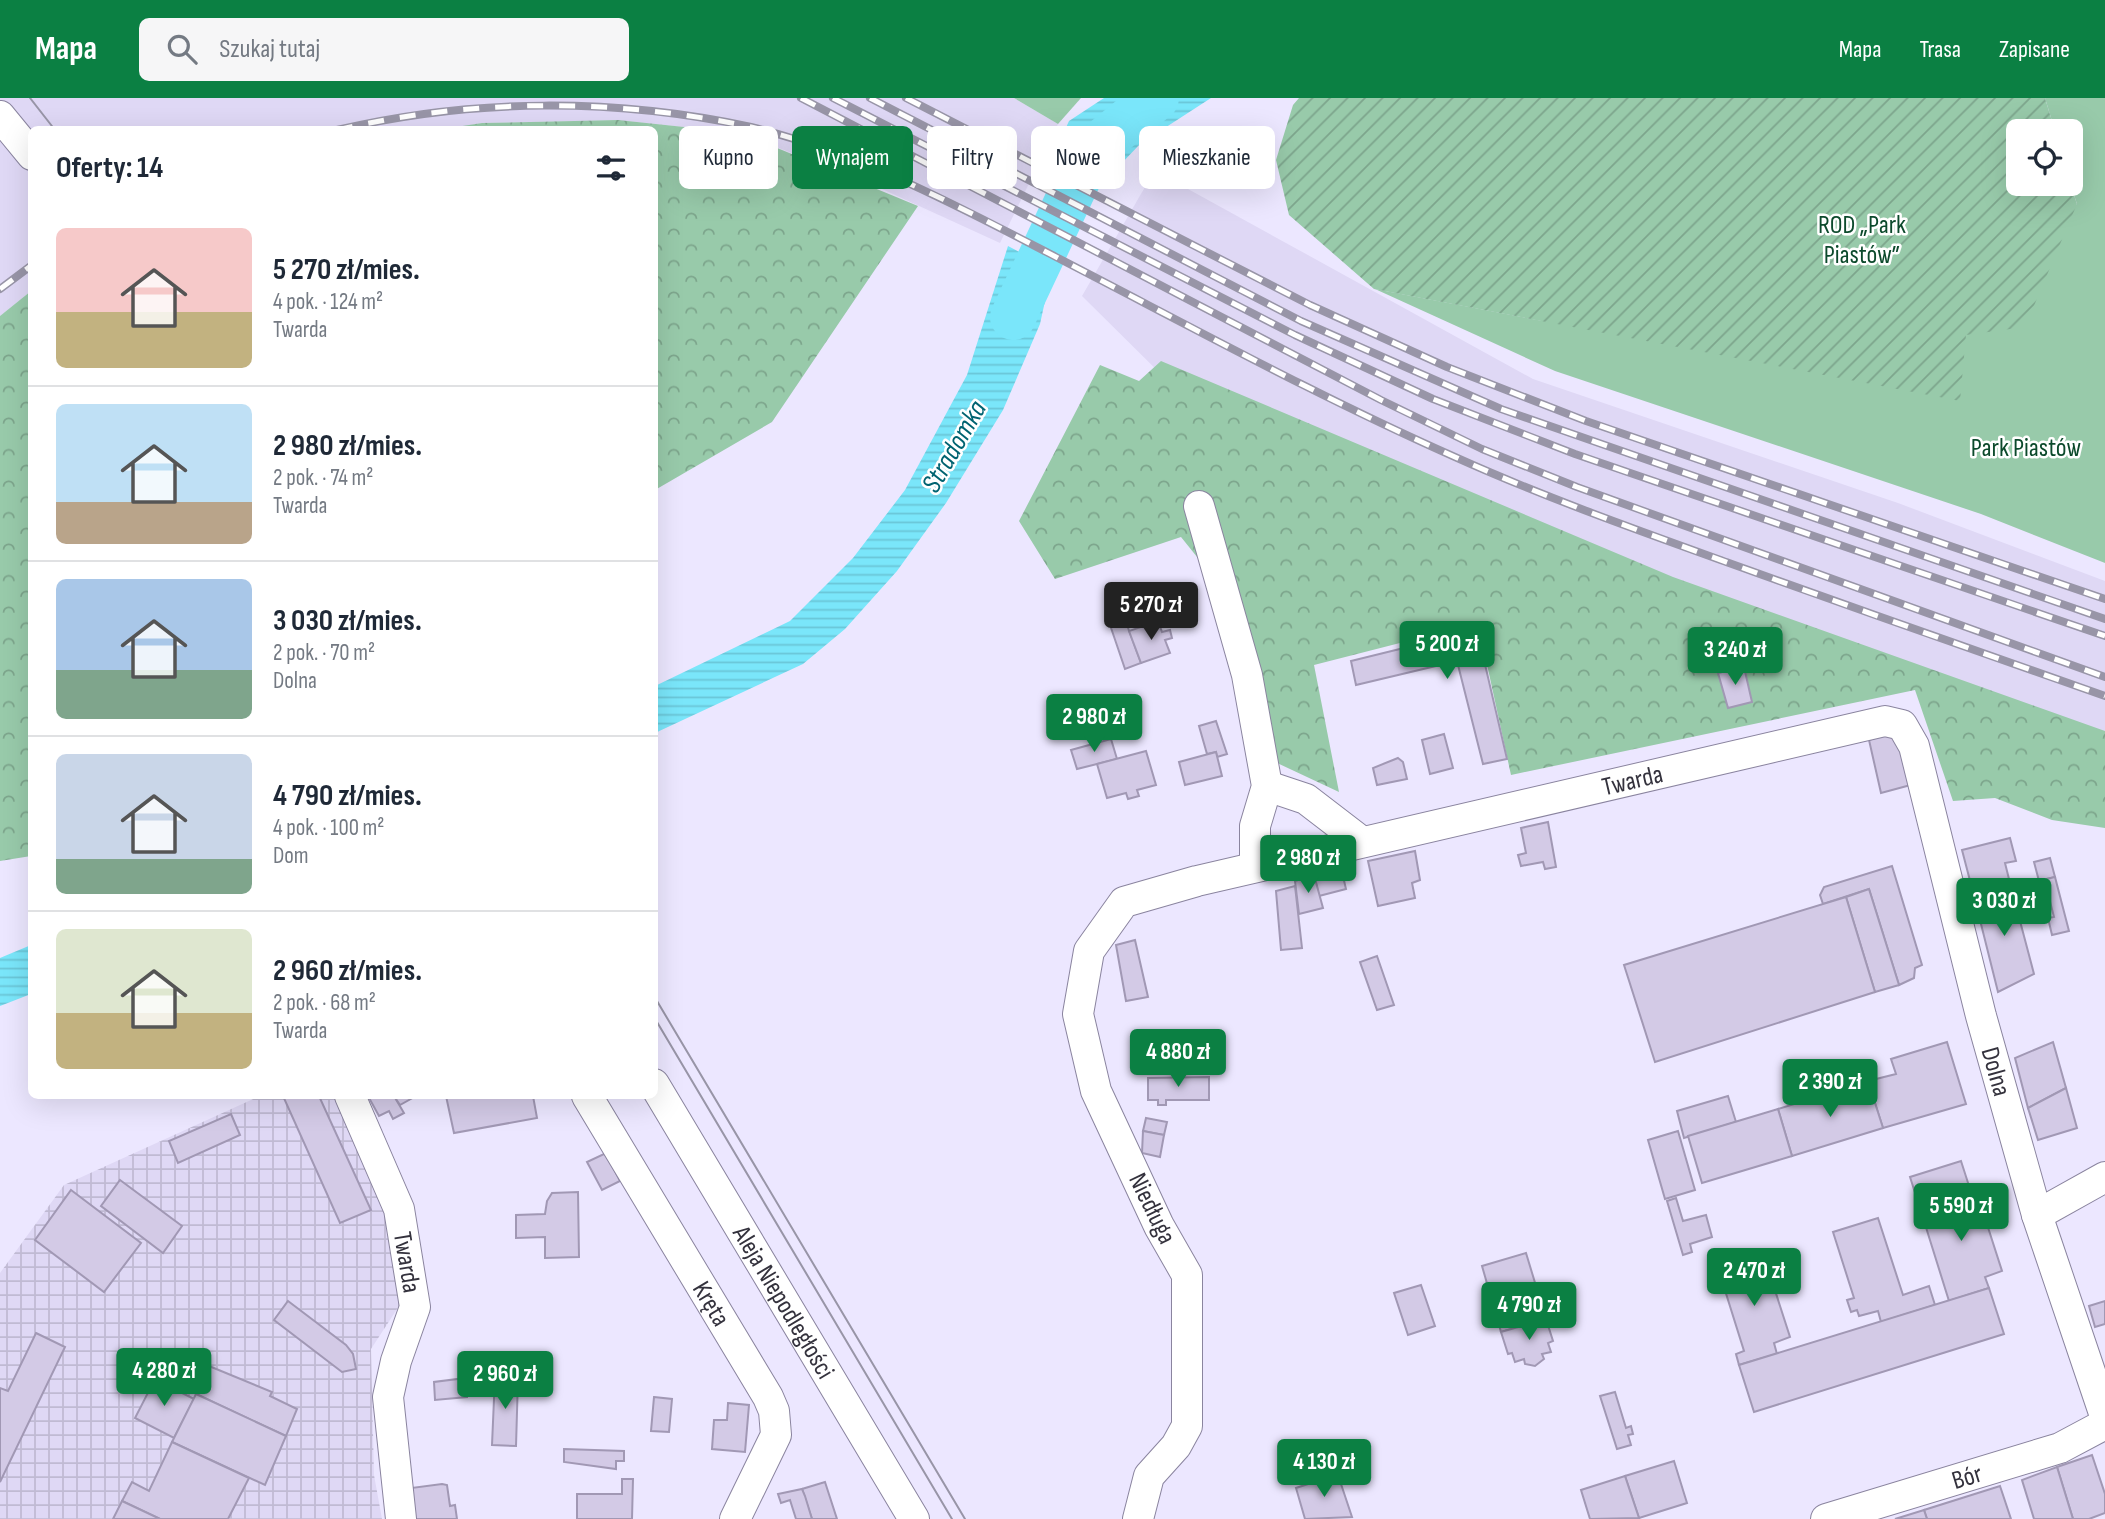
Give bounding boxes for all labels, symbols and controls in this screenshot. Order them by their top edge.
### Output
search box [139,18,629,81]
text: Mapa [35,29,97,69]
icon: search [163,30,201,68]
text: Szukaj tutaj [219,34,320,65]
text: Mapa [1839,35,1882,64]
text: Trasa [1920,35,1961,64]
text: Zapisane [1999,35,2070,64]
map controls [2006,119,2083,196]
button: locate [2006,119,2083,196]
chip: Kupno [679,126,778,189]
chip: Wynajem [792,126,913,189]
chip: Filtry [927,126,1017,189]
chip: Nowe [1031,126,1125,189]
chip: Mieszkanie [1139,126,1275,189]
icon: filters [592,149,630,187]
text: Oferty: 14 [56,150,163,186]
park label: ROD „Park Piastów” [1818,210,1906,271]
text: 5 270 zł/mies. [273,252,420,288]
icon: home [112,256,196,340]
text: 4 pok. · 124 m² [273,288,383,316]
text: Twarda [273,316,327,344]
water label: Stradomka [915,394,994,499]
text: 2 980 zł/mies. [273,428,422,464]
icon: home [112,432,196,516]
park label: Park Piastów [1971,433,2082,464]
text: 2 pok. · 74 m² [273,464,373,492]
text: Twarda [273,492,327,520]
pin: 5 270 zł [1079,582,1223,642]
text: 5 270 zł [1120,591,1182,619]
text: 3 030 zł/mies. [273,603,422,639]
icon: home [112,607,196,691]
pin: 5 200 zł [1375,622,1519,681]
pin: 3 240 zł [1663,628,1807,687]
text: 5 200 zł [1416,630,1478,658]
text: 3 240 zł [1704,636,1766,664]
text: 2 pok. · 70 m² [273,639,375,667]
text: Dolna [273,667,317,695]
pin: 2 980 zł [1022,694,1166,754]
text: 2 980 zł [1062,703,1126,731]
street label: Twarda [1599,759,1666,803]
text: 4 790 zł/mies. [273,778,422,814]
icon: home [112,782,196,866]
text: 4 pok. · 100 m² [273,814,385,842]
pin: 2 980 zł [1236,836,1380,895]
text: Dom [273,842,309,870]
text: 2 980 zł [1276,844,1340,872]
pin: 3 030 zł [1932,878,2076,938]
text: 3 030 zł [1972,887,2036,915]
text: 2 960 zł/mies. [273,953,422,989]
icon: home [112,957,196,1041]
text: 2 pok. · 68 m² [273,989,376,1017]
text: Twarda [273,1017,327,1045]
pin: 4 880 zł [1106,1030,1250,1089]
text: 4 880 zł [1146,1038,1210,1066]
street label: Dolna [1974,1044,2017,1100]
pin: 2 390 zł [1758,1060,1902,1119]
text: 2 390 zł [1799,1068,1862,1096]
street label: Niedługa [1121,1168,1182,1249]
pin: 5 590 zł [1889,1184,2033,1243]
text: 5 590 zł [1930,1192,1992,1220]
street label: Aleja Niepodległości [725,1220,841,1385]
street label: Twarda [386,1229,426,1295]
pin: 2 470 zł [1682,1248,1826,1308]
text: 2 470 zł [1723,1257,1785,1285]
street label: Kręta [685,1276,736,1332]
pin: 4 790 zł [1457,1282,1601,1342]
text: 4 790 zł [1497,1291,1561,1319]
pin: 4 280 zł [92,1348,236,1408]
pin: 2 960 zł [433,1352,577,1411]
text: 4 280 zł [132,1357,196,1385]
text: 2 960 zł [473,1360,537,1388]
pin: 4 130 zł [1252,1440,1396,1499]
text: 4 130 zł [1293,1448,1355,1476]
street label: Bór [1948,1458,1986,1497]

